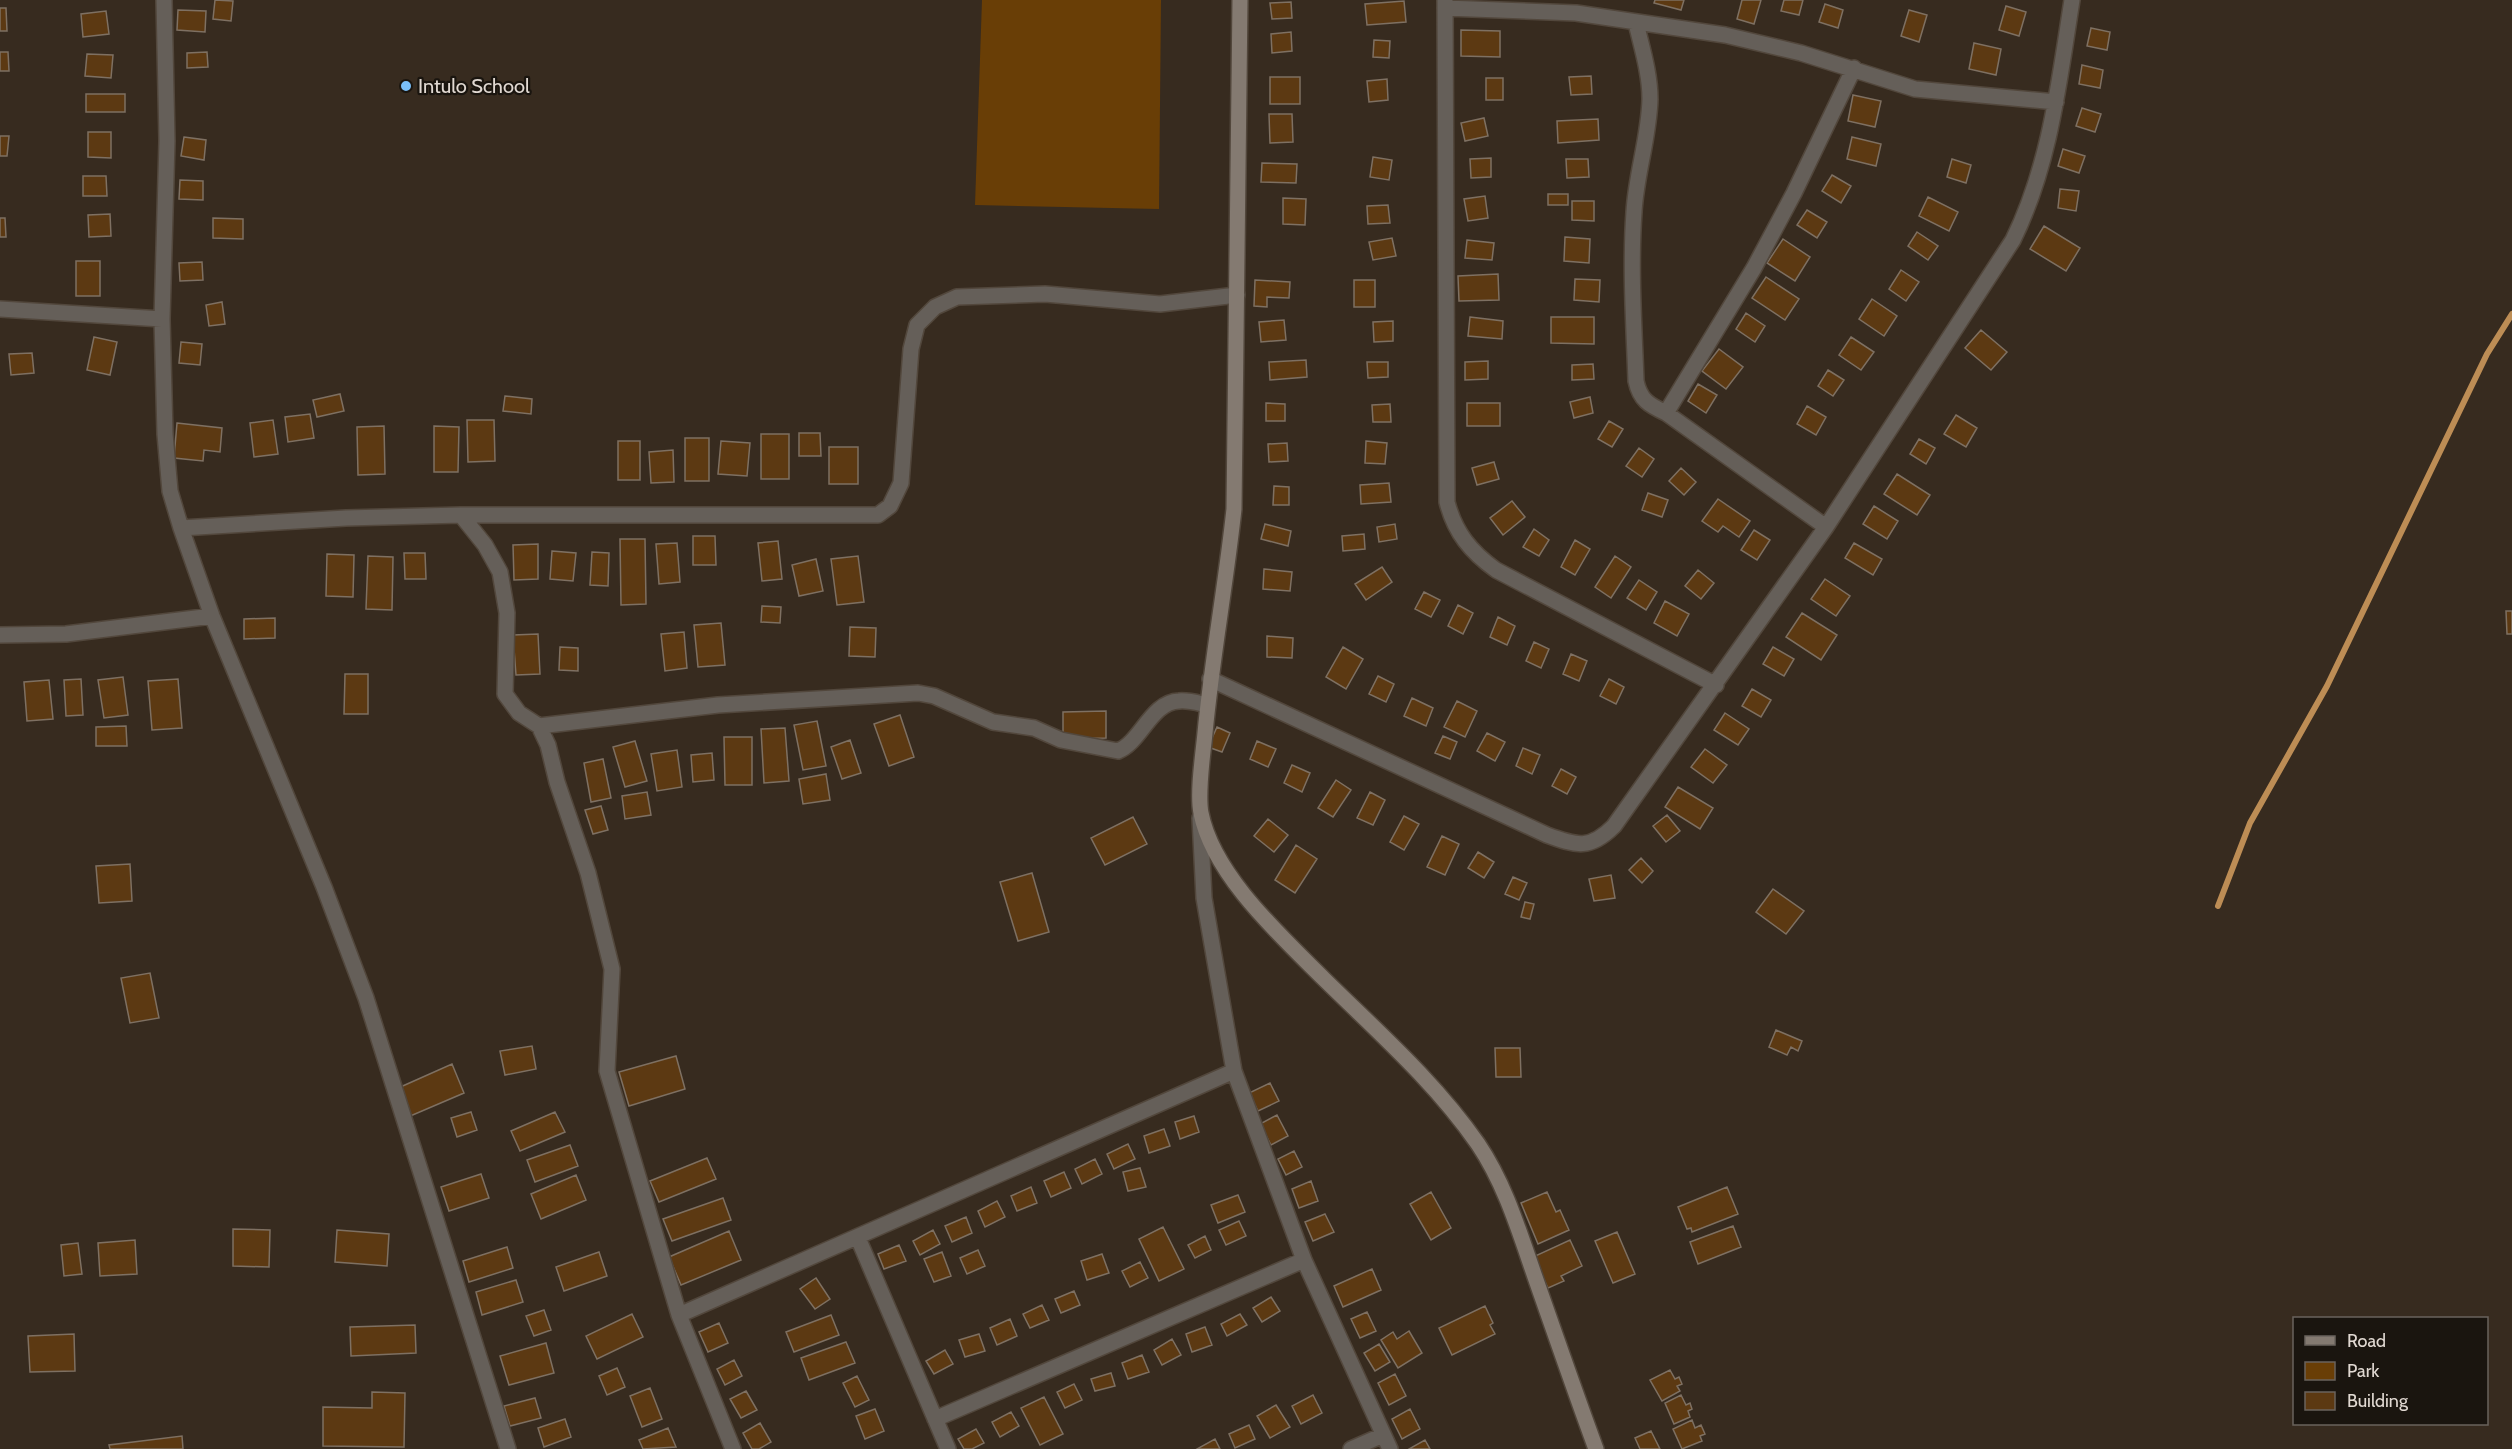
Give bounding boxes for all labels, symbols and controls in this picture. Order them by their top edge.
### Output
place label: Intulo School [418,74,530,98]
marker: Intulo School [399,79,413,93]
legend [2293,1317,2488,1425]
text: Road [2347,1330,2386,1352]
text: Park [2347,1360,2380,1382]
text: Building [2347,1390,2409,1412]

